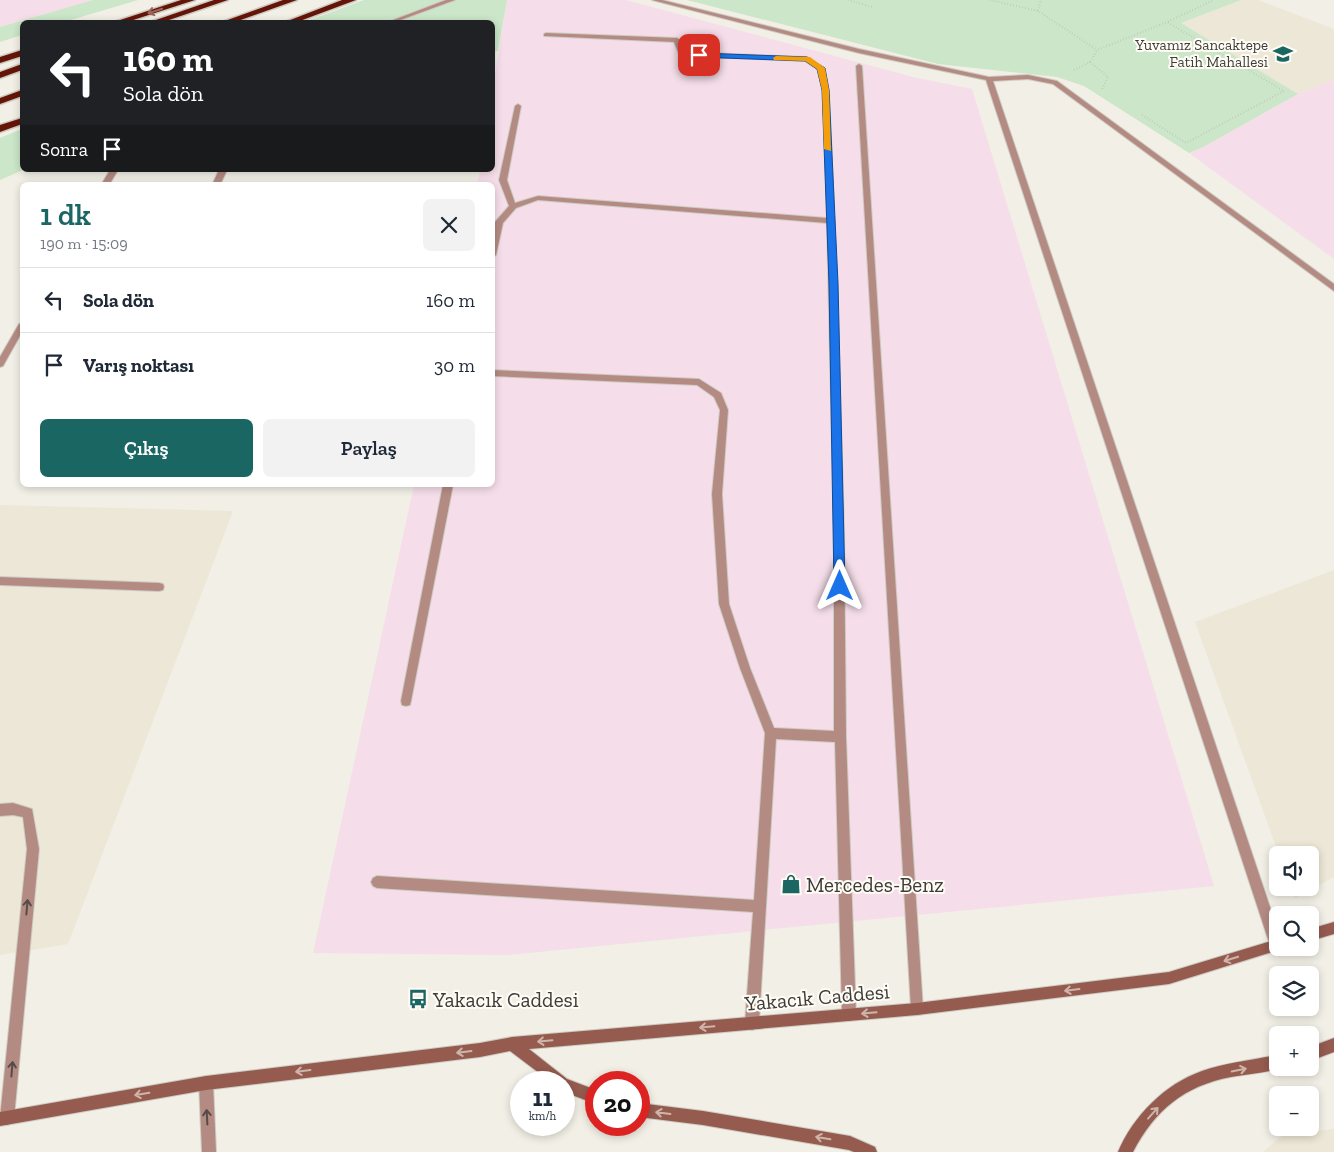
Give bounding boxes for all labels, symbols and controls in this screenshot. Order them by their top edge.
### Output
one-way arrow [147,7,163,17]
pin [678,34,720,76]
place label: Yuvamız Sancaktepe Fatih Mahallesi [1134,36,1268,71]
text: 160 m [123,38,213,80]
icon: left [40,40,105,105]
icon: arrive [685,41,713,69]
school or university icon: Yuvamız Sancaktepe Fatih Mahallesi [1272,43,1294,65]
text: Sola dön [123,80,203,107]
icon: arrive [98,135,126,163]
text: Sonra [40,138,88,161]
text: 1 dk [40,197,91,233]
button: close [423,199,475,251]
text: 190 m · 15:09 [40,234,128,253]
icon: left [40,286,68,314]
text: Sola dön [83,289,154,312]
text: 160 m [426,289,475,312]
icon: arrive [40,351,68,379]
text: Varış noktası [83,354,194,377]
text: 30 m [434,354,475,377]
button: Çıkış [40,419,253,477]
button: Paylaş [263,419,475,477]
position arrow [813,559,865,611]
map controls [1269,846,1319,1136]
button: sound [1269,846,1319,896]
place label: Mercedes-Benz [806,872,944,897]
shop icon: Mercedes-Benz [780,873,802,895]
one-way arrow [22,900,32,916]
button: search [1269,906,1319,956]
one-way arrow [1223,954,1239,964]
button: layers [1269,966,1319,1016]
street label: Yakacık Caddesi [742,978,891,1016]
one-way arrow [1064,985,1080,995]
place label: Yakacık Caddesi [432,987,579,1012]
bus stop icon: Yakacık Caddesi [407,988,429,1010]
one-way arrow [861,1008,877,1017]
one-way arrow [699,1022,715,1031]
button: + [1269,1026,1319,1076]
one-way arrow [537,1036,553,1046]
one-way arrow [457,1047,473,1057]
one-way arrow [7,1062,17,1078]
one-way arrow [1231,1065,1247,1074]
one-way arrow [295,1066,311,1076]
speed limit sign: 20 [585,1071,650,1136]
text: 11 [532,1082,553,1112]
button: − [1269,1086,1319,1136]
one-way arrow [135,1090,151,1100]
one-way arrow [1148,1106,1159,1119]
one-way arrow [655,1108,671,1118]
text: km/h [529,1109,556,1123]
one-way arrow [203,1110,212,1126]
one-way arrow [816,1133,832,1143]

